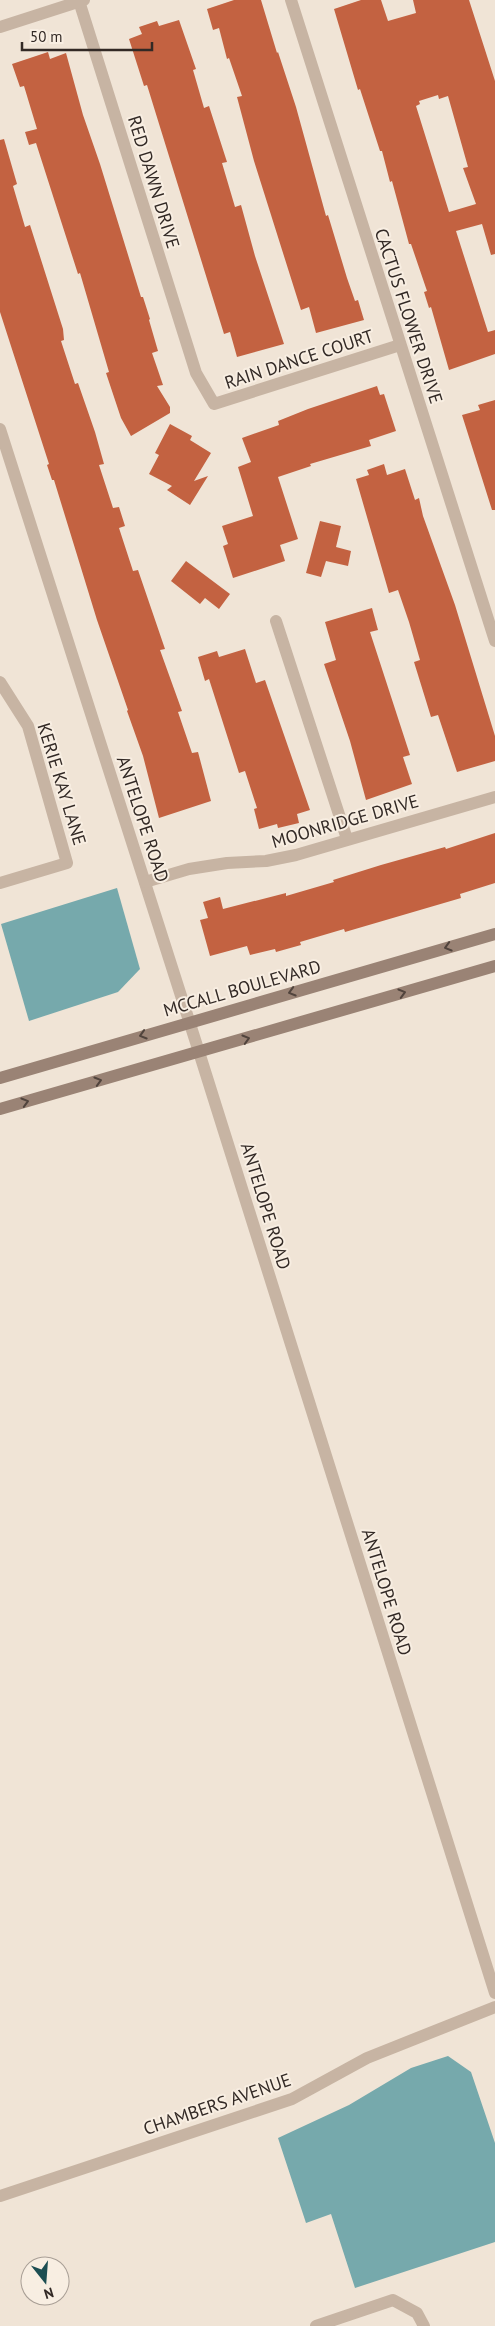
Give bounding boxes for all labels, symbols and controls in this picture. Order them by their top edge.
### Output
scale bar [22,20,152,52]
text: 50 m [30,27,63,46]
street label: RED DAWN DRIVE [123,113,185,251]
street label: CACTUS FLOWER DRIVE [370,226,448,406]
street label: RAIN DANCE COURT [222,324,376,394]
street label: KERIE KAY LANE [32,720,92,848]
street label: ANTELOPE ROAD [112,753,174,885]
street label: MOONRIDGE DRIVE [269,789,421,853]
one-way arrow [445,942,453,952]
street label: MCCALL BOULEVARD [161,954,323,1022]
one-way arrow [288,986,296,997]
one-way arrow [397,988,406,999]
one-way arrow [139,1030,148,1040]
one-way arrow [241,1034,249,1044]
one-way arrow [93,1076,102,1087]
one-way arrow [21,1097,29,1107]
street label: ANTELOPE ROAD [236,1140,296,1272]
street label: ANTELOPE ROAD [357,1526,417,1658]
street label: CHAMBERS AVENUE [140,2068,294,2140]
north arrow [20,2256,70,2306]
text: N [42,2283,56,2303]

